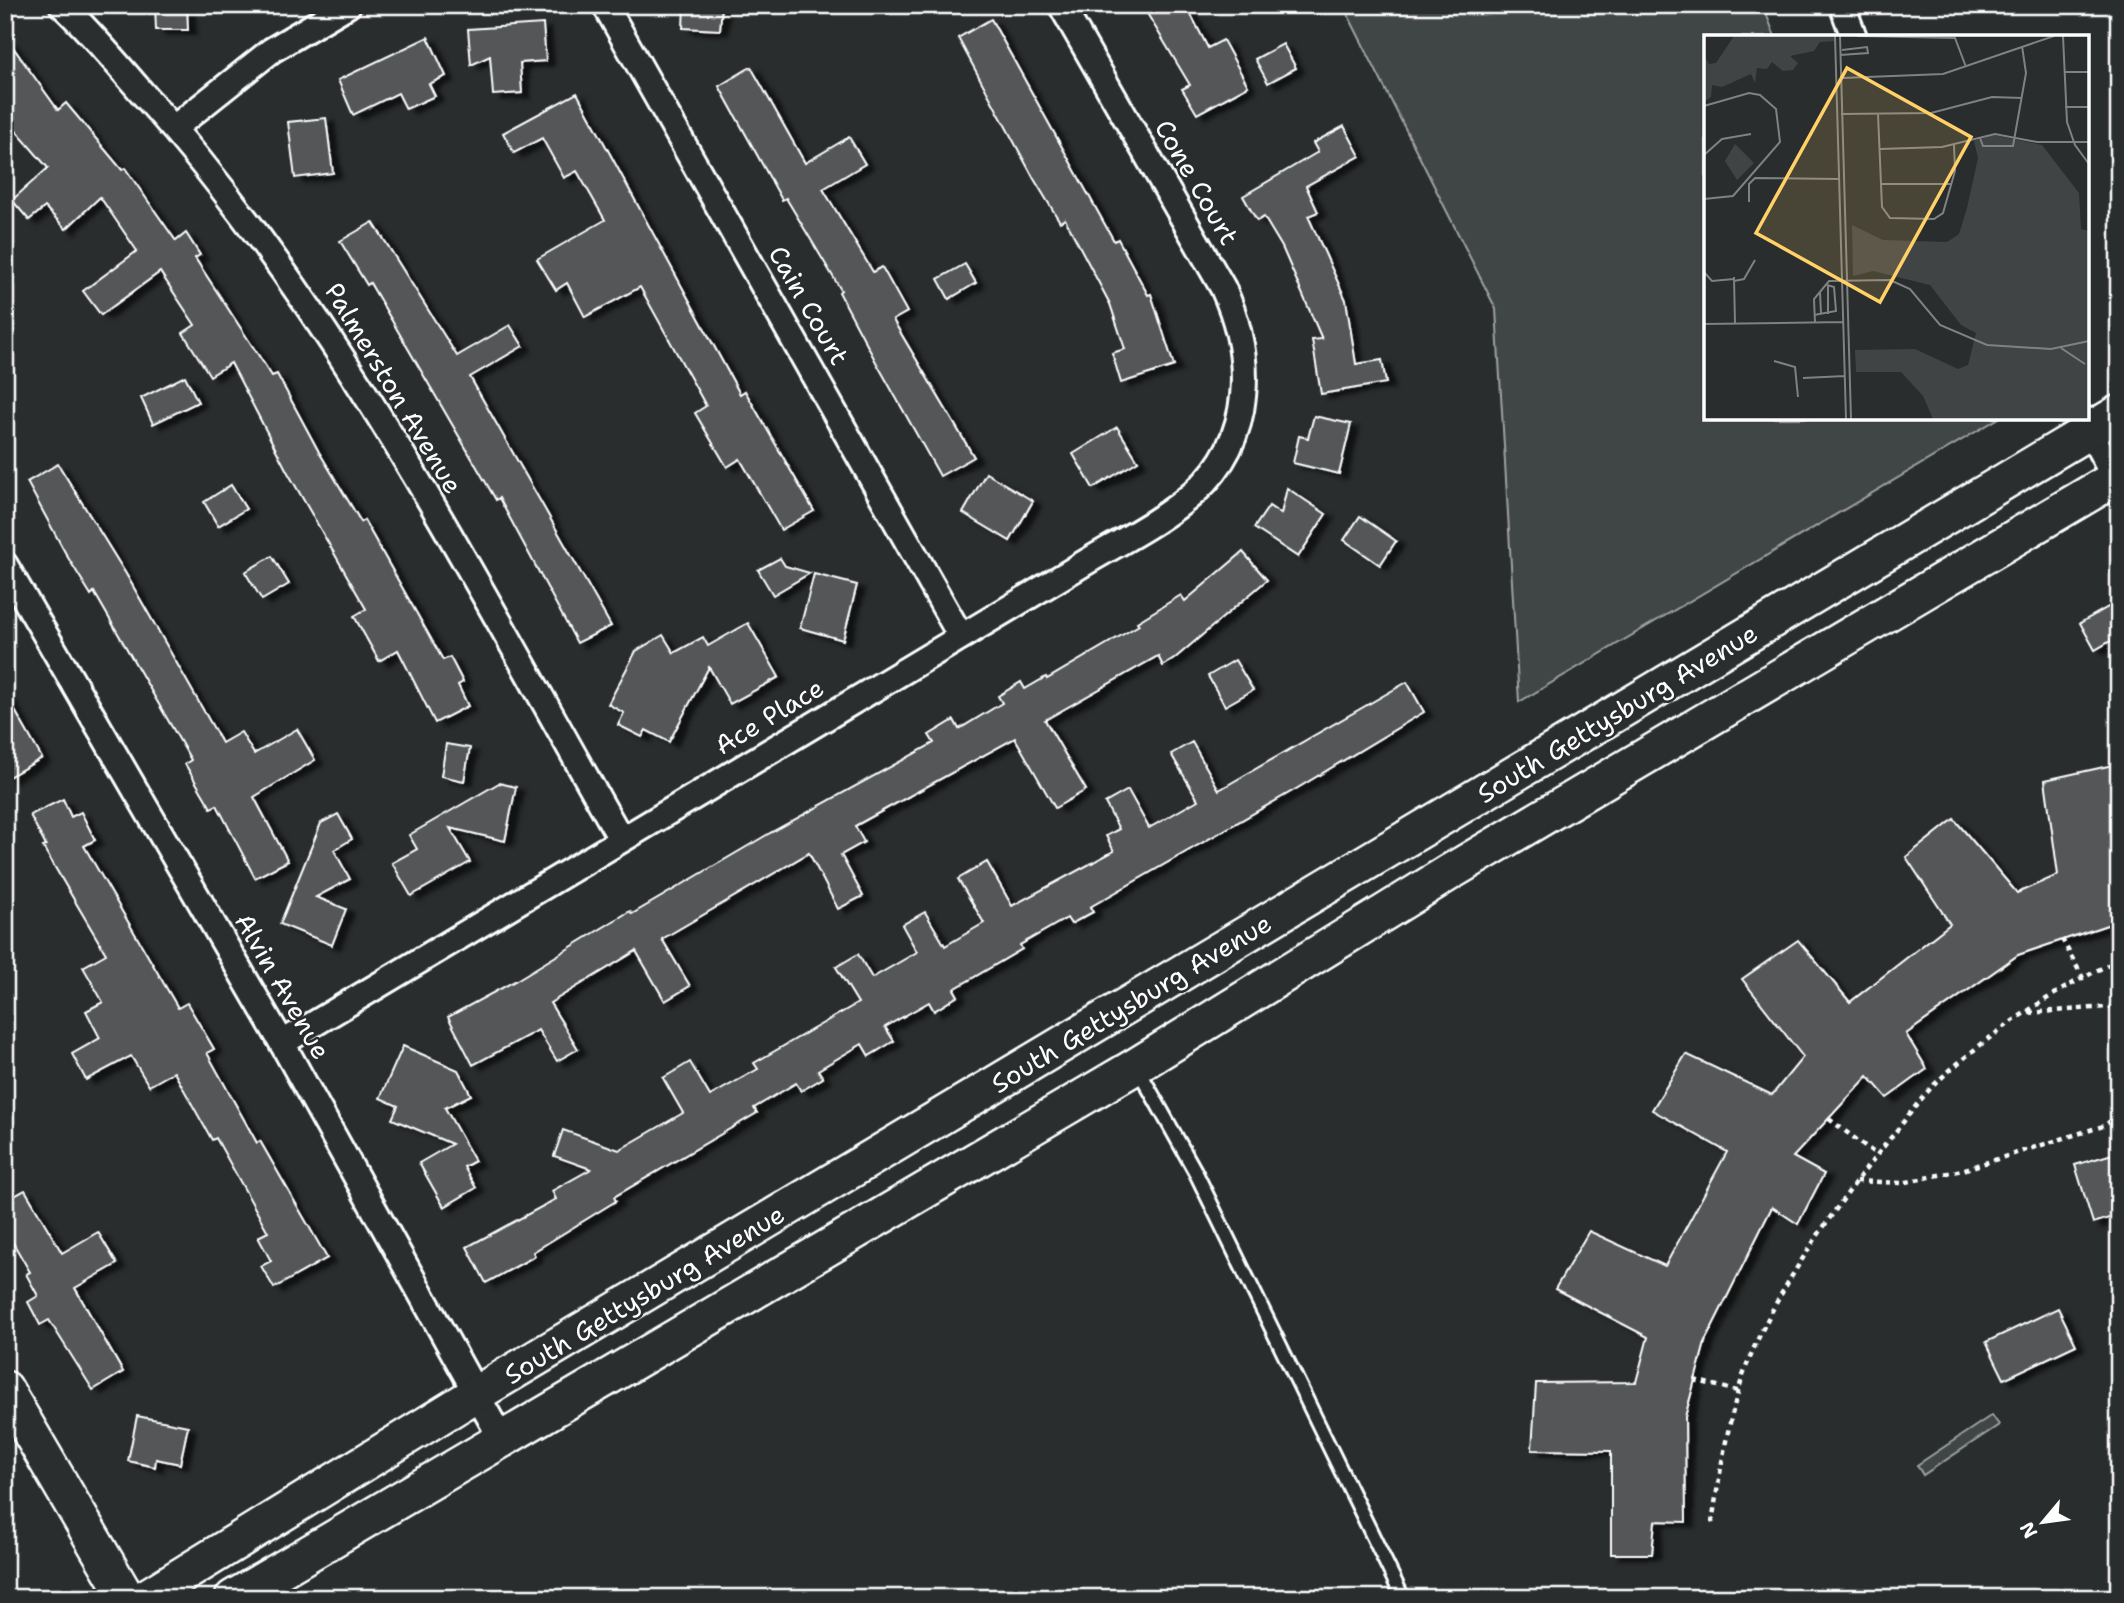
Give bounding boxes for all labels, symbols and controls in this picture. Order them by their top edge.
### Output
inset map [1704,35,2089,420]
street label: Cone Court [1147,113,1247,251]
street label: Cain Court [761,239,857,371]
street label: Palmerston Avenue [317,276,471,500]
street label: South Gettysburg Avenue [1470,615,1764,811]
street label: Ace Place [708,670,830,762]
street label: South Gettysburg Avenue [984,905,1278,1101]
street label: Alvin Avenue [227,906,339,1066]
street label: South Gettysburg Avenue [497,1196,791,1392]
north arrow [2008,1488,2078,1558]
text: N [2014,1517,2043,1543]

